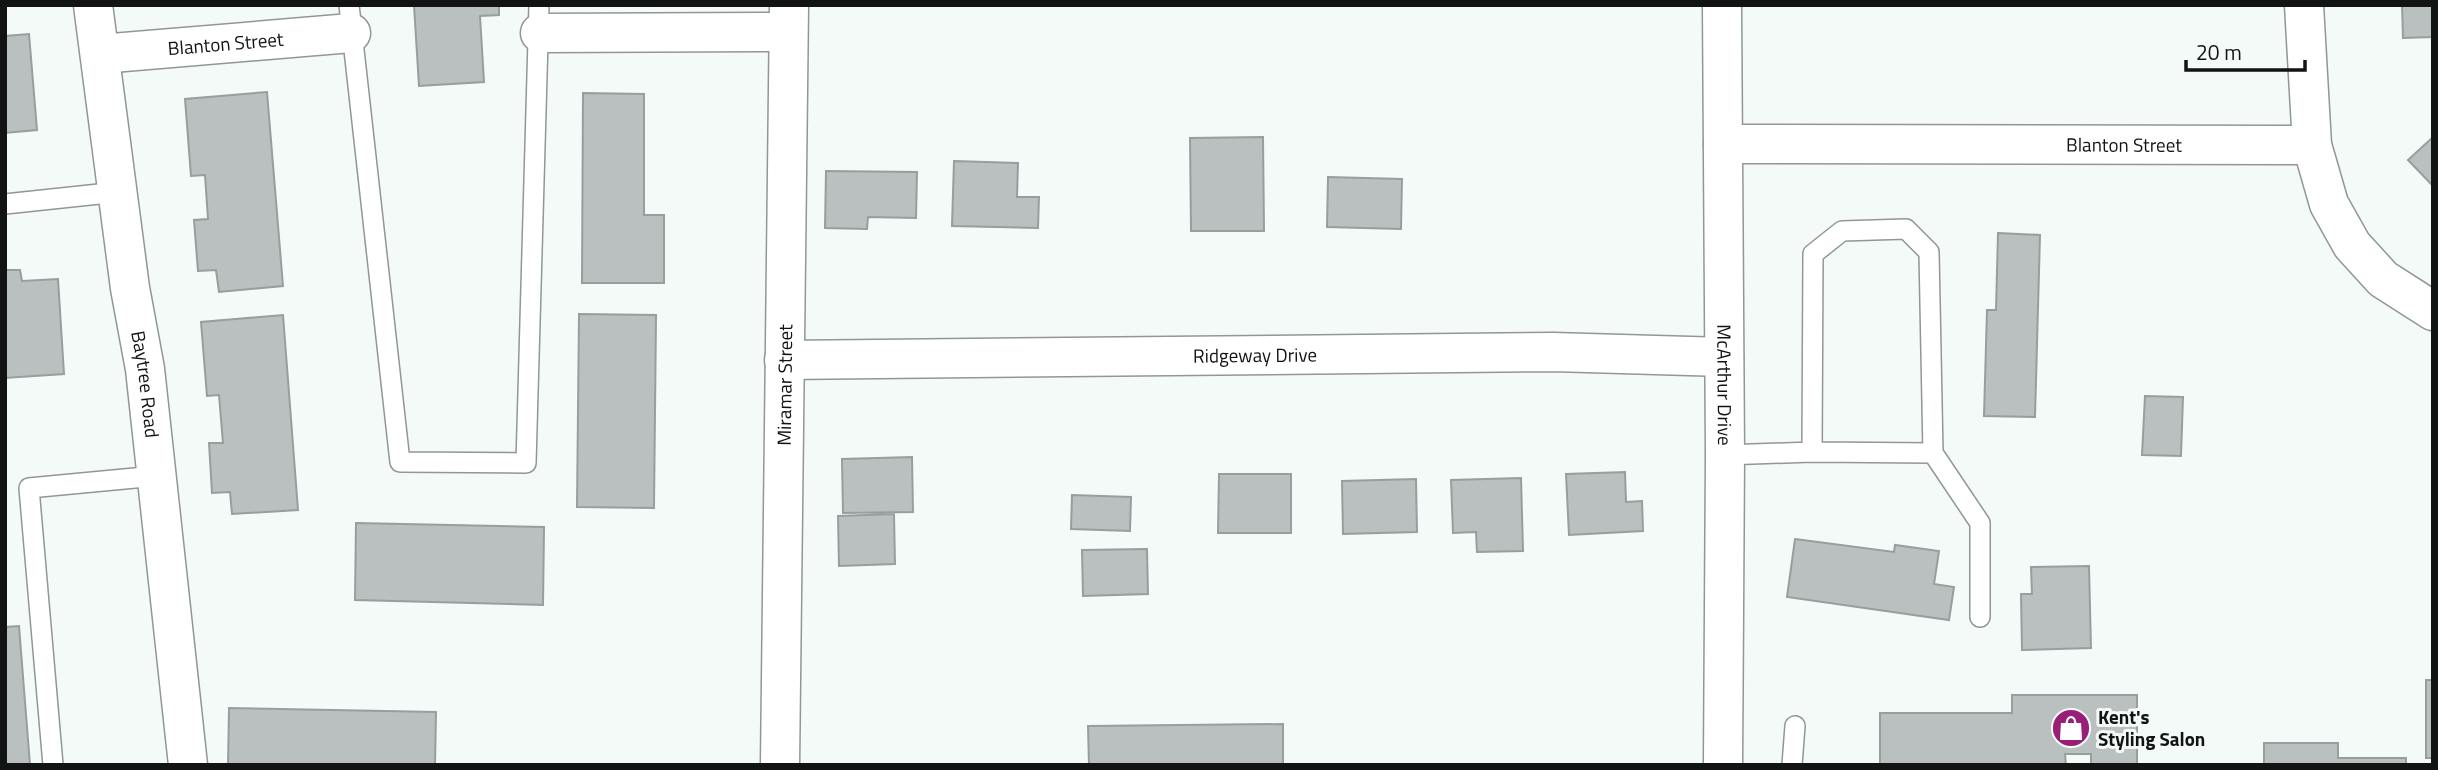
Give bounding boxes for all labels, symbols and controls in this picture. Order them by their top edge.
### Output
street label: Blanton Street [167,24,285,62]
scale bar [2186,28,2305,72]
text: 20 m [2196,36,2242,68]
street label: Blanton Street [2066,130,2182,159]
street label: Miramar Street [769,324,799,446]
street label: McArthur Drive [1710,324,1740,446]
street label: Baytree Road [124,328,167,439]
street label: Ridgeway Drive [1193,339,1317,370]
place label: Kent's Styling Salon [2098,702,2205,753]
shop icon: Kent's Styling Salon [2050,707,2092,749]

